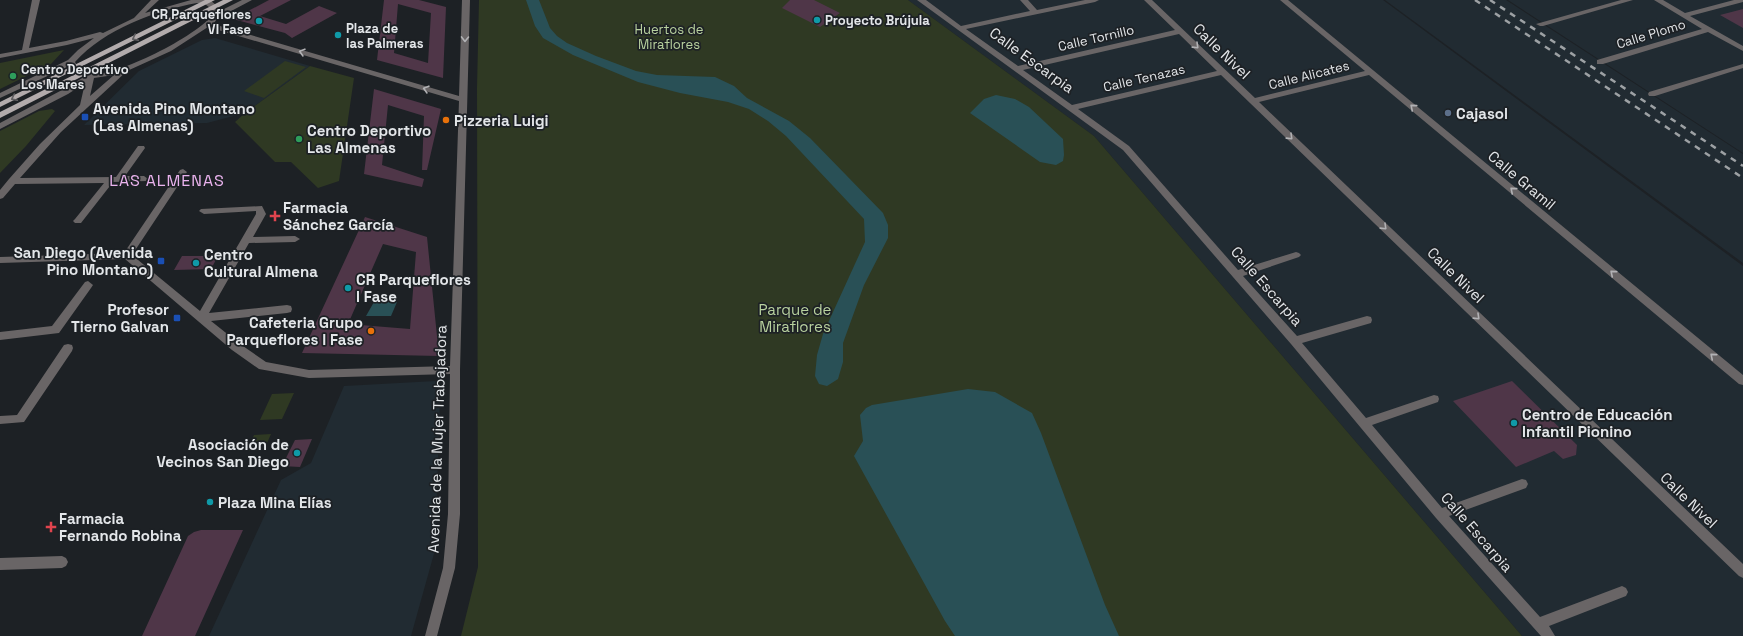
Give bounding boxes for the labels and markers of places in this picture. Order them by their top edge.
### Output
place label: CR Parqueflores VI Fase [151,6,251,38]
place label: Proyecto Brújula [825,12,930,29]
marker: Proyecto Brújula [812,15,822,25]
marker: CR Parqueflores VI Fase [254,16,264,26]
place label: Plaza de las Palmeras [346,20,424,52]
marker: Plaza de las Palmeras [333,30,343,40]
place label: Centro Deportivo Los Mares [21,61,129,93]
marker: Centro Deportivo Los Mares [8,71,18,81]
place label: Avenida Pino Montano (Las Almenas) [93,99,255,135]
place label: Cajasol [1456,104,1508,123]
marker: Cajasol [1443,108,1453,118]
place label: Pizzeria Luigi [454,111,548,130]
marker: Avenida Pino Montano (Las Almenas) [80,112,90,122]
marker: Pizzeria Luigi [441,115,451,125]
place label: Centro Deportivo Las Almenas [307,121,431,157]
marker: Centro Deportivo Las Almenas [294,134,304,144]
place label: Farmacia Sánchez García [283,198,394,234]
marker: Farmacia Sánchez García [270,211,280,221]
place label: San Diego (Avenida Pino Montano) [14,243,153,279]
place label: Centro Cultural Almena [204,245,318,281]
marker: San Diego (Avenida Pino Montano) [156,256,166,266]
marker: Centro Cultural Almena [191,258,201,268]
place label: CR Parqueflores I Fase [356,270,471,306]
marker: CR Parqueflores I Fase [343,283,353,293]
place label: Profesor Tierno Galvan [71,300,169,336]
marker: Profesor Tierno Galvan [172,313,182,323]
place label: Cafeteria Grupo Parqueflores I Fase [226,313,363,349]
marker: Cafeteria Grupo Parqueflores I Fase [366,326,376,336]
place label: Centro de Educación Infantil Pionino [1522,405,1673,441]
marker: Centro de Educación Infantil Pionino [1509,418,1519,428]
place label: Asociación de Vecinos San Diego [156,435,289,471]
marker: Asociación de Vecinos San Diego [292,448,302,458]
place label: Plaza Mina Elías [218,493,332,512]
marker: Plaza Mina Elías [205,497,215,507]
place label: Farmacia Fernando Robina [59,509,182,545]
marker: Farmacia Fernando Robina [46,522,56,532]

